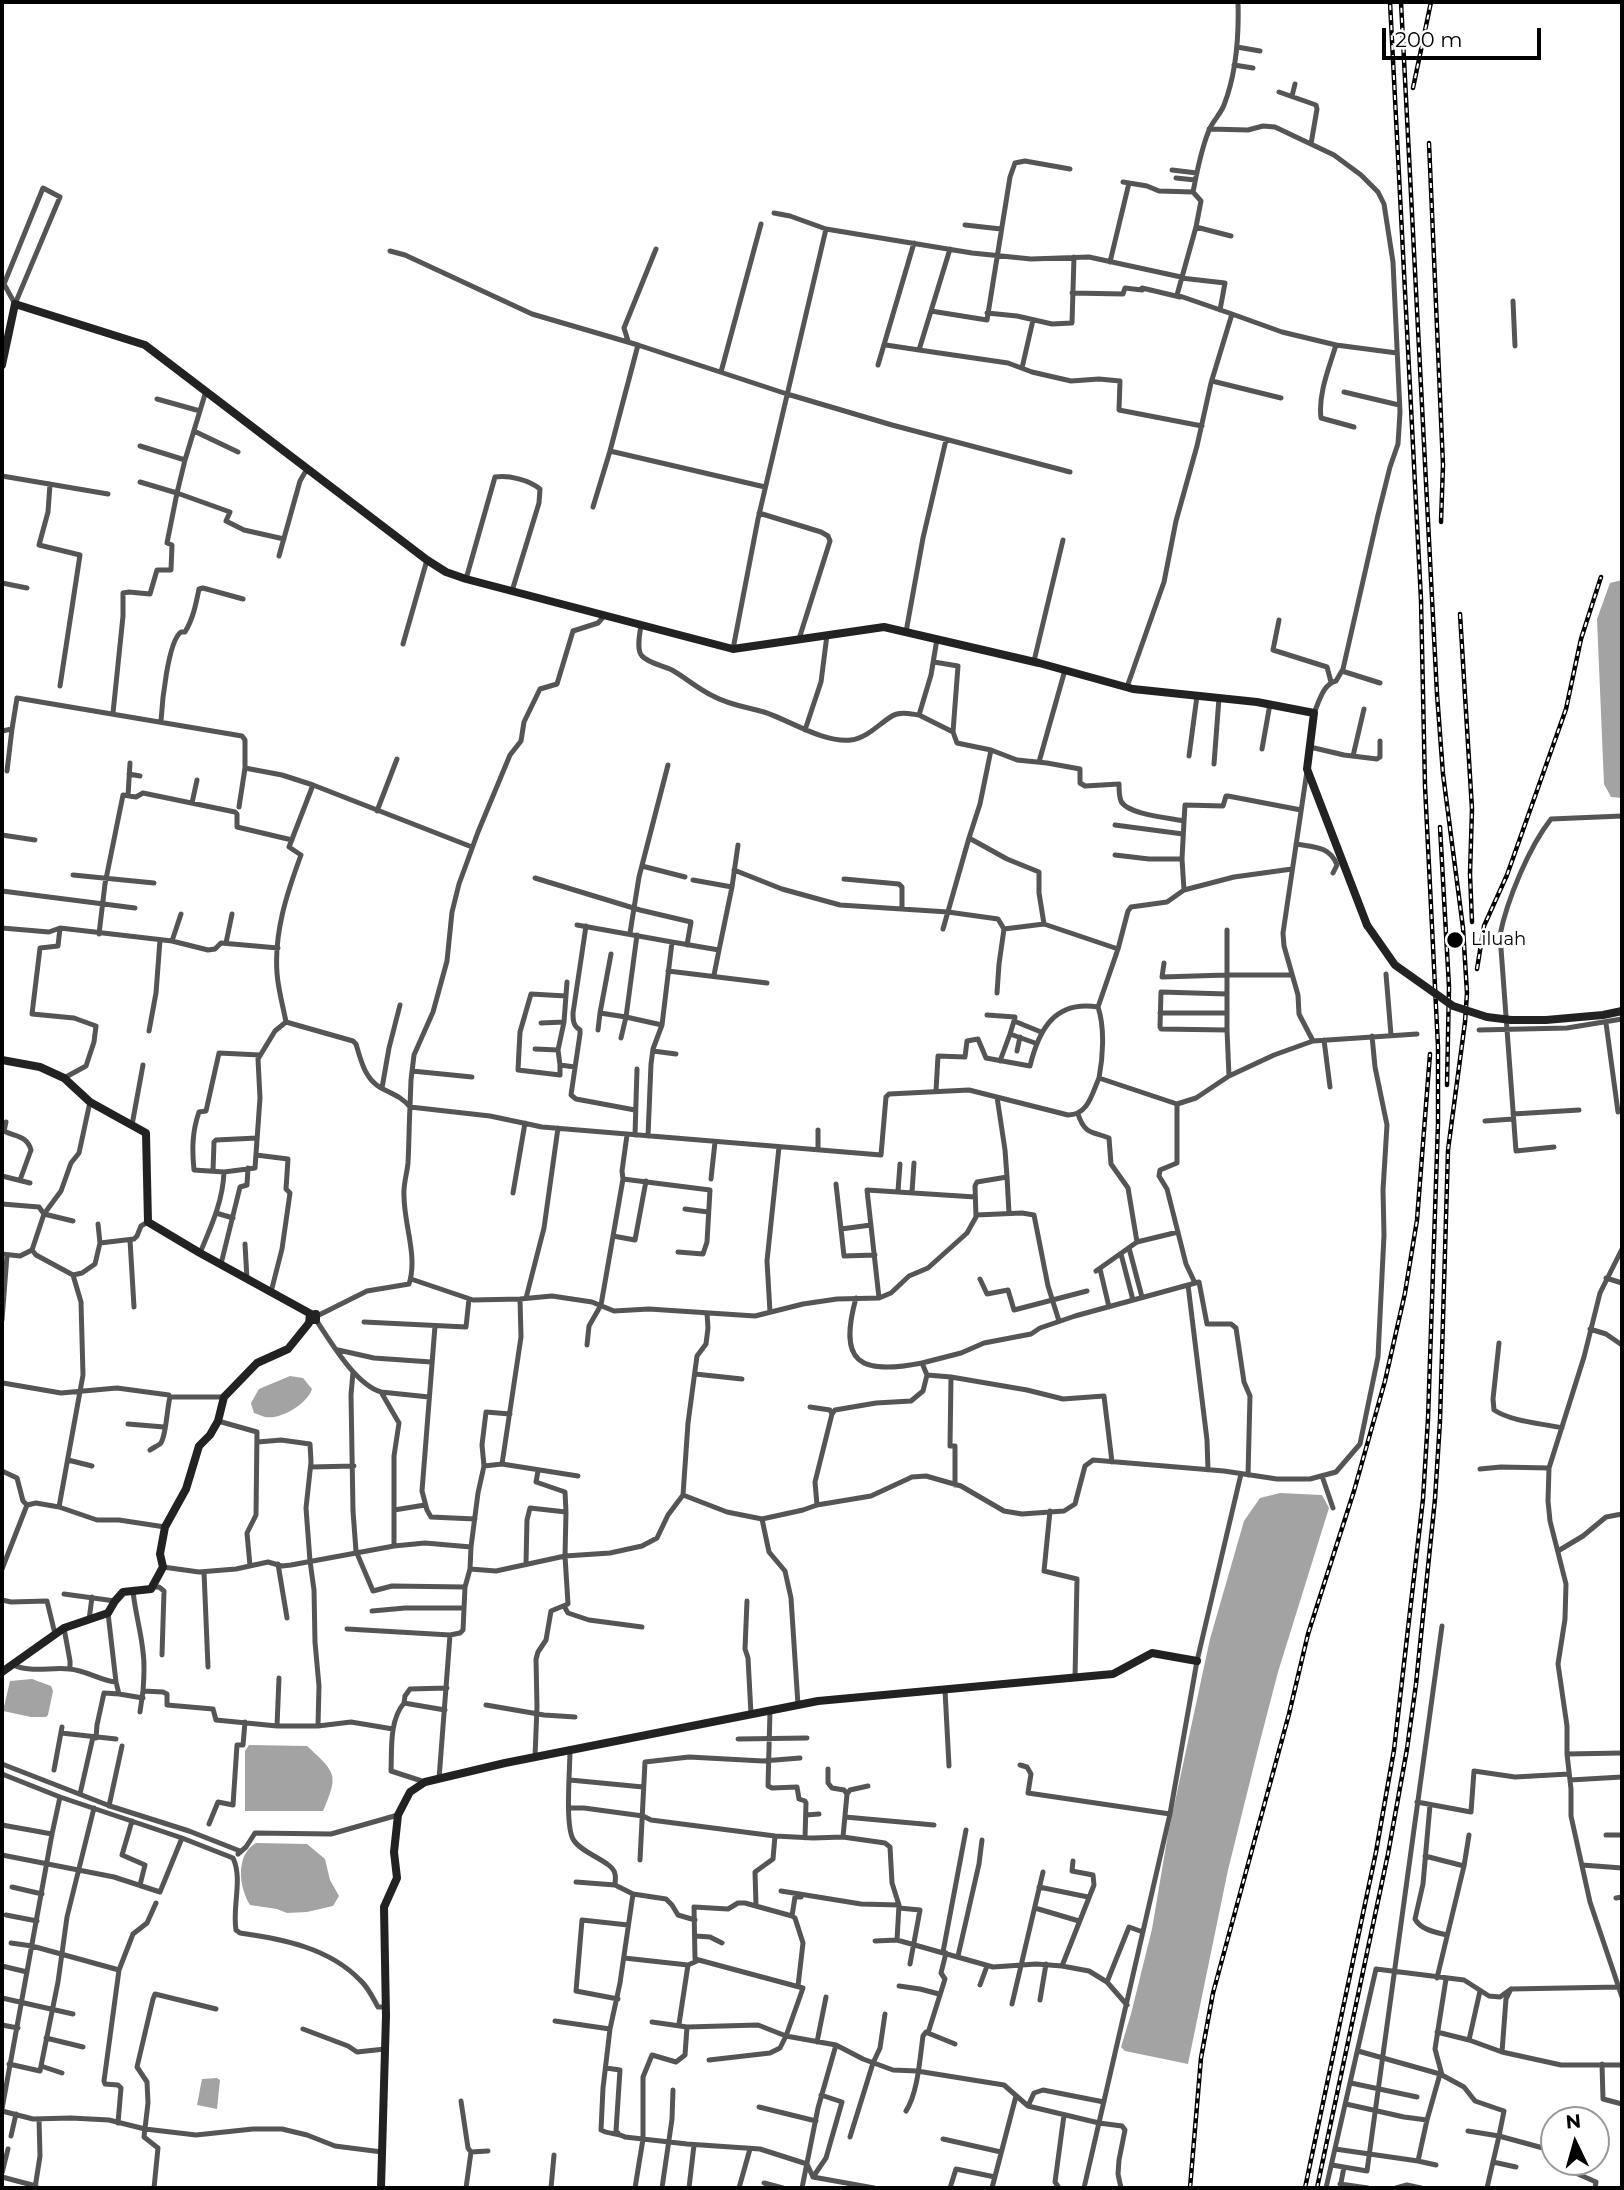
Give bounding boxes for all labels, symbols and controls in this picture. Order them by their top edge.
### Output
scale bar [1386,14,1545,58]
text: 200 m [1395,27,1462,52]
place label: Liluah [1471,929,1526,951]
marker: Liluah [1445,930,1465,950]
north arrow [1540,2106,1610,2176]
text: N [1565,2109,1582,2134]

